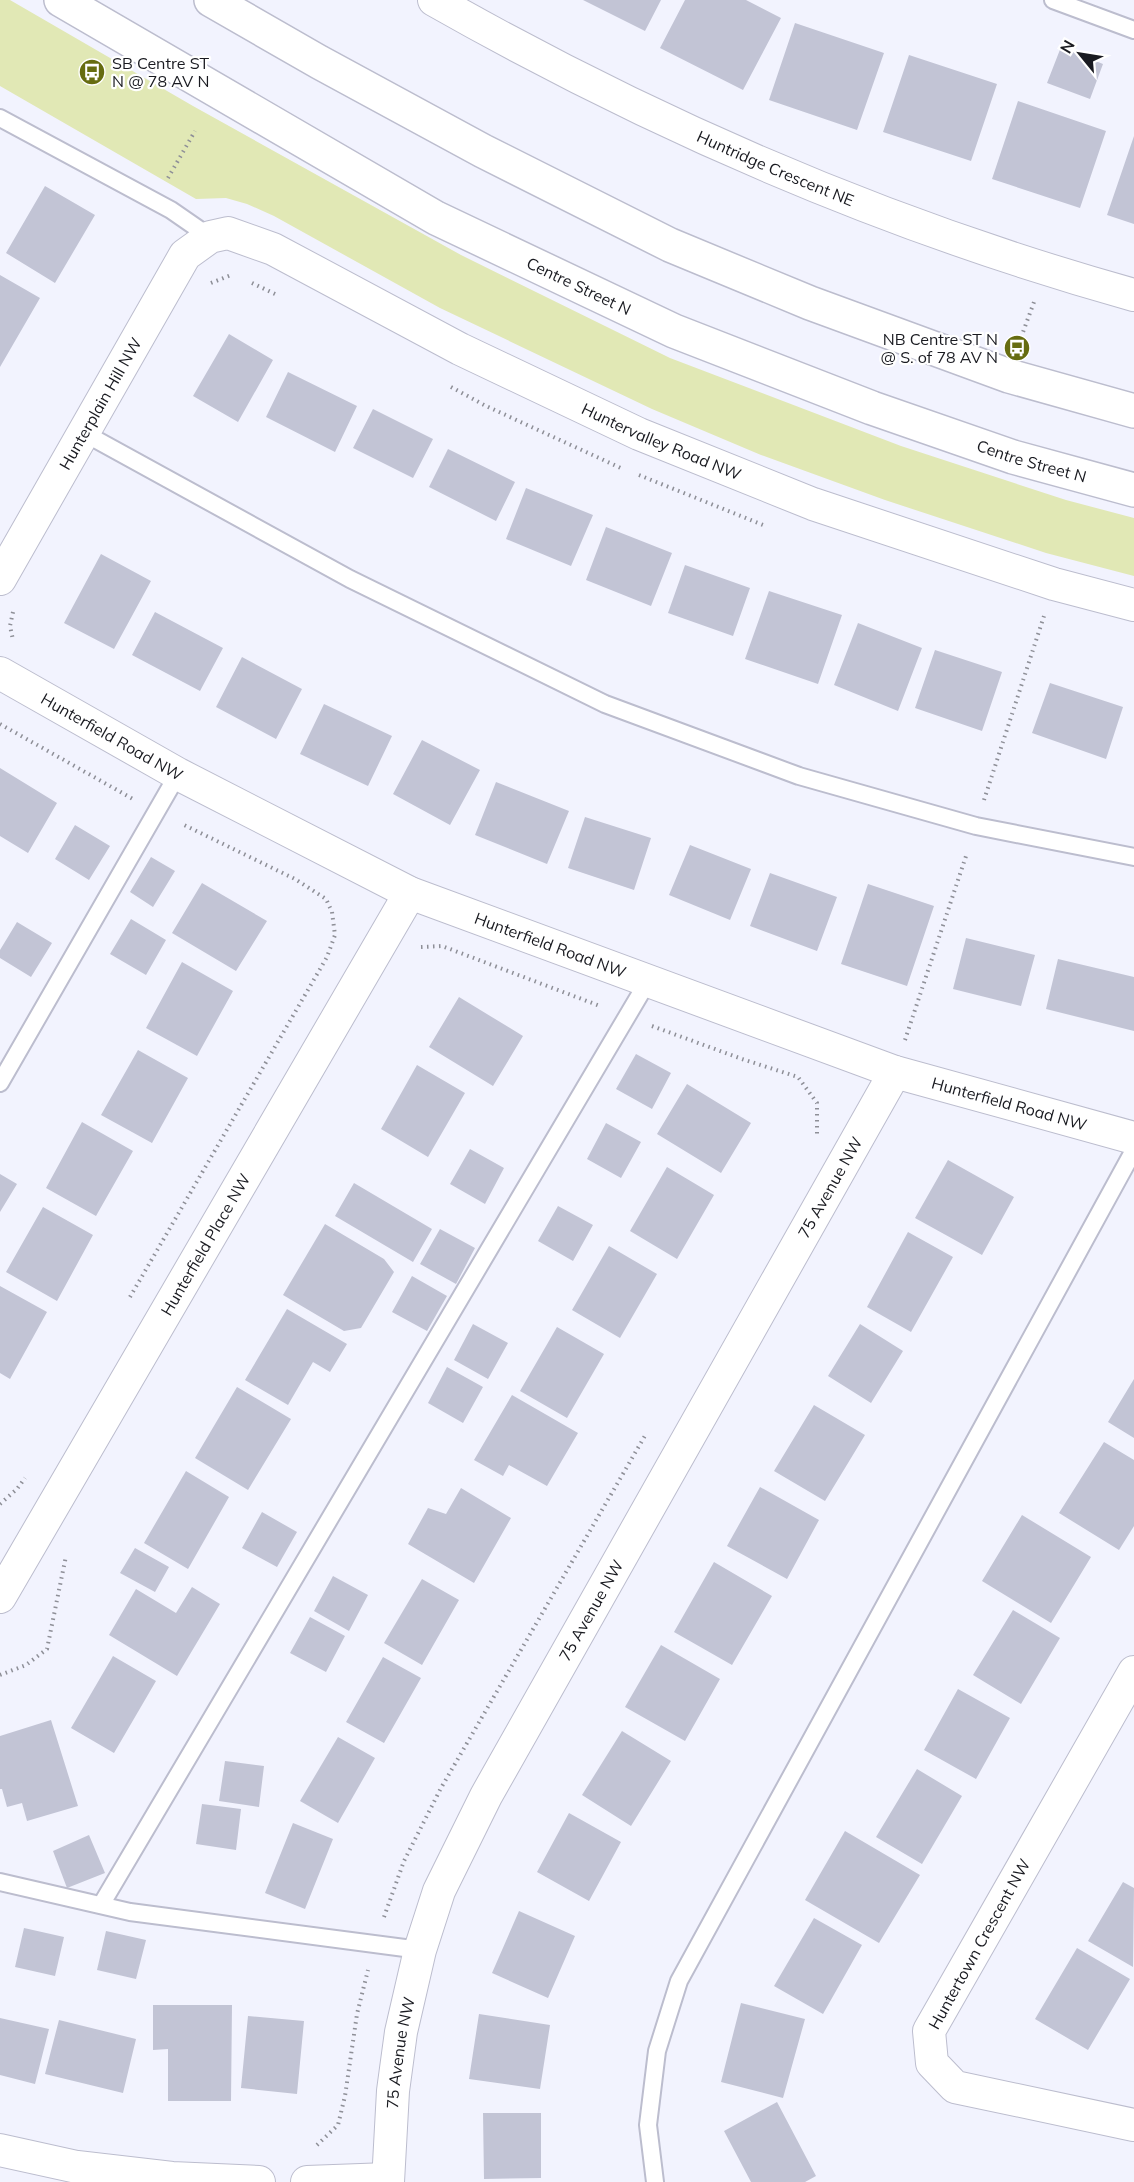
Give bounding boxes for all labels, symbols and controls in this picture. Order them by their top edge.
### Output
north arrow [1050,24,1110,84]
text: N [1055,36,1079,57]
place label: SB Centre ST N @ 78 AV N [112,53,209,91]
bus stop icon: SB Centre ST N @ 78 AV N [77,57,107,87]
street label: Huntridge Crescent NE [694,126,857,210]
street label: Centre Street N [524,253,634,319]
place label: NB Centre ST N @ S. of 78 AV N [880,329,998,367]
bus stop icon: NB Centre ST N @ S. of 78 AV N [1002,333,1032,363]
street label: Hunterplain Hill NW [55,334,146,473]
street label: Huntervalley Road NW [579,398,744,484]
street label: Centre Street N [974,435,1089,487]
street label: Hunterfield Road NW [38,688,187,785]
street label: Hunterfield Road NW [472,908,629,982]
street label: Hunterfield Road NW [930,1073,1089,1135]
street label: 75 Avenue NW [793,1133,867,1241]
street label: Hunterfield Place NW [156,1170,255,1319]
street label: 75 Avenue NW [554,1556,627,1665]
street label: Huntertown Crescent NW [924,1855,1034,2033]
street label: 75 Avenue NW [382,1995,419,2109]

